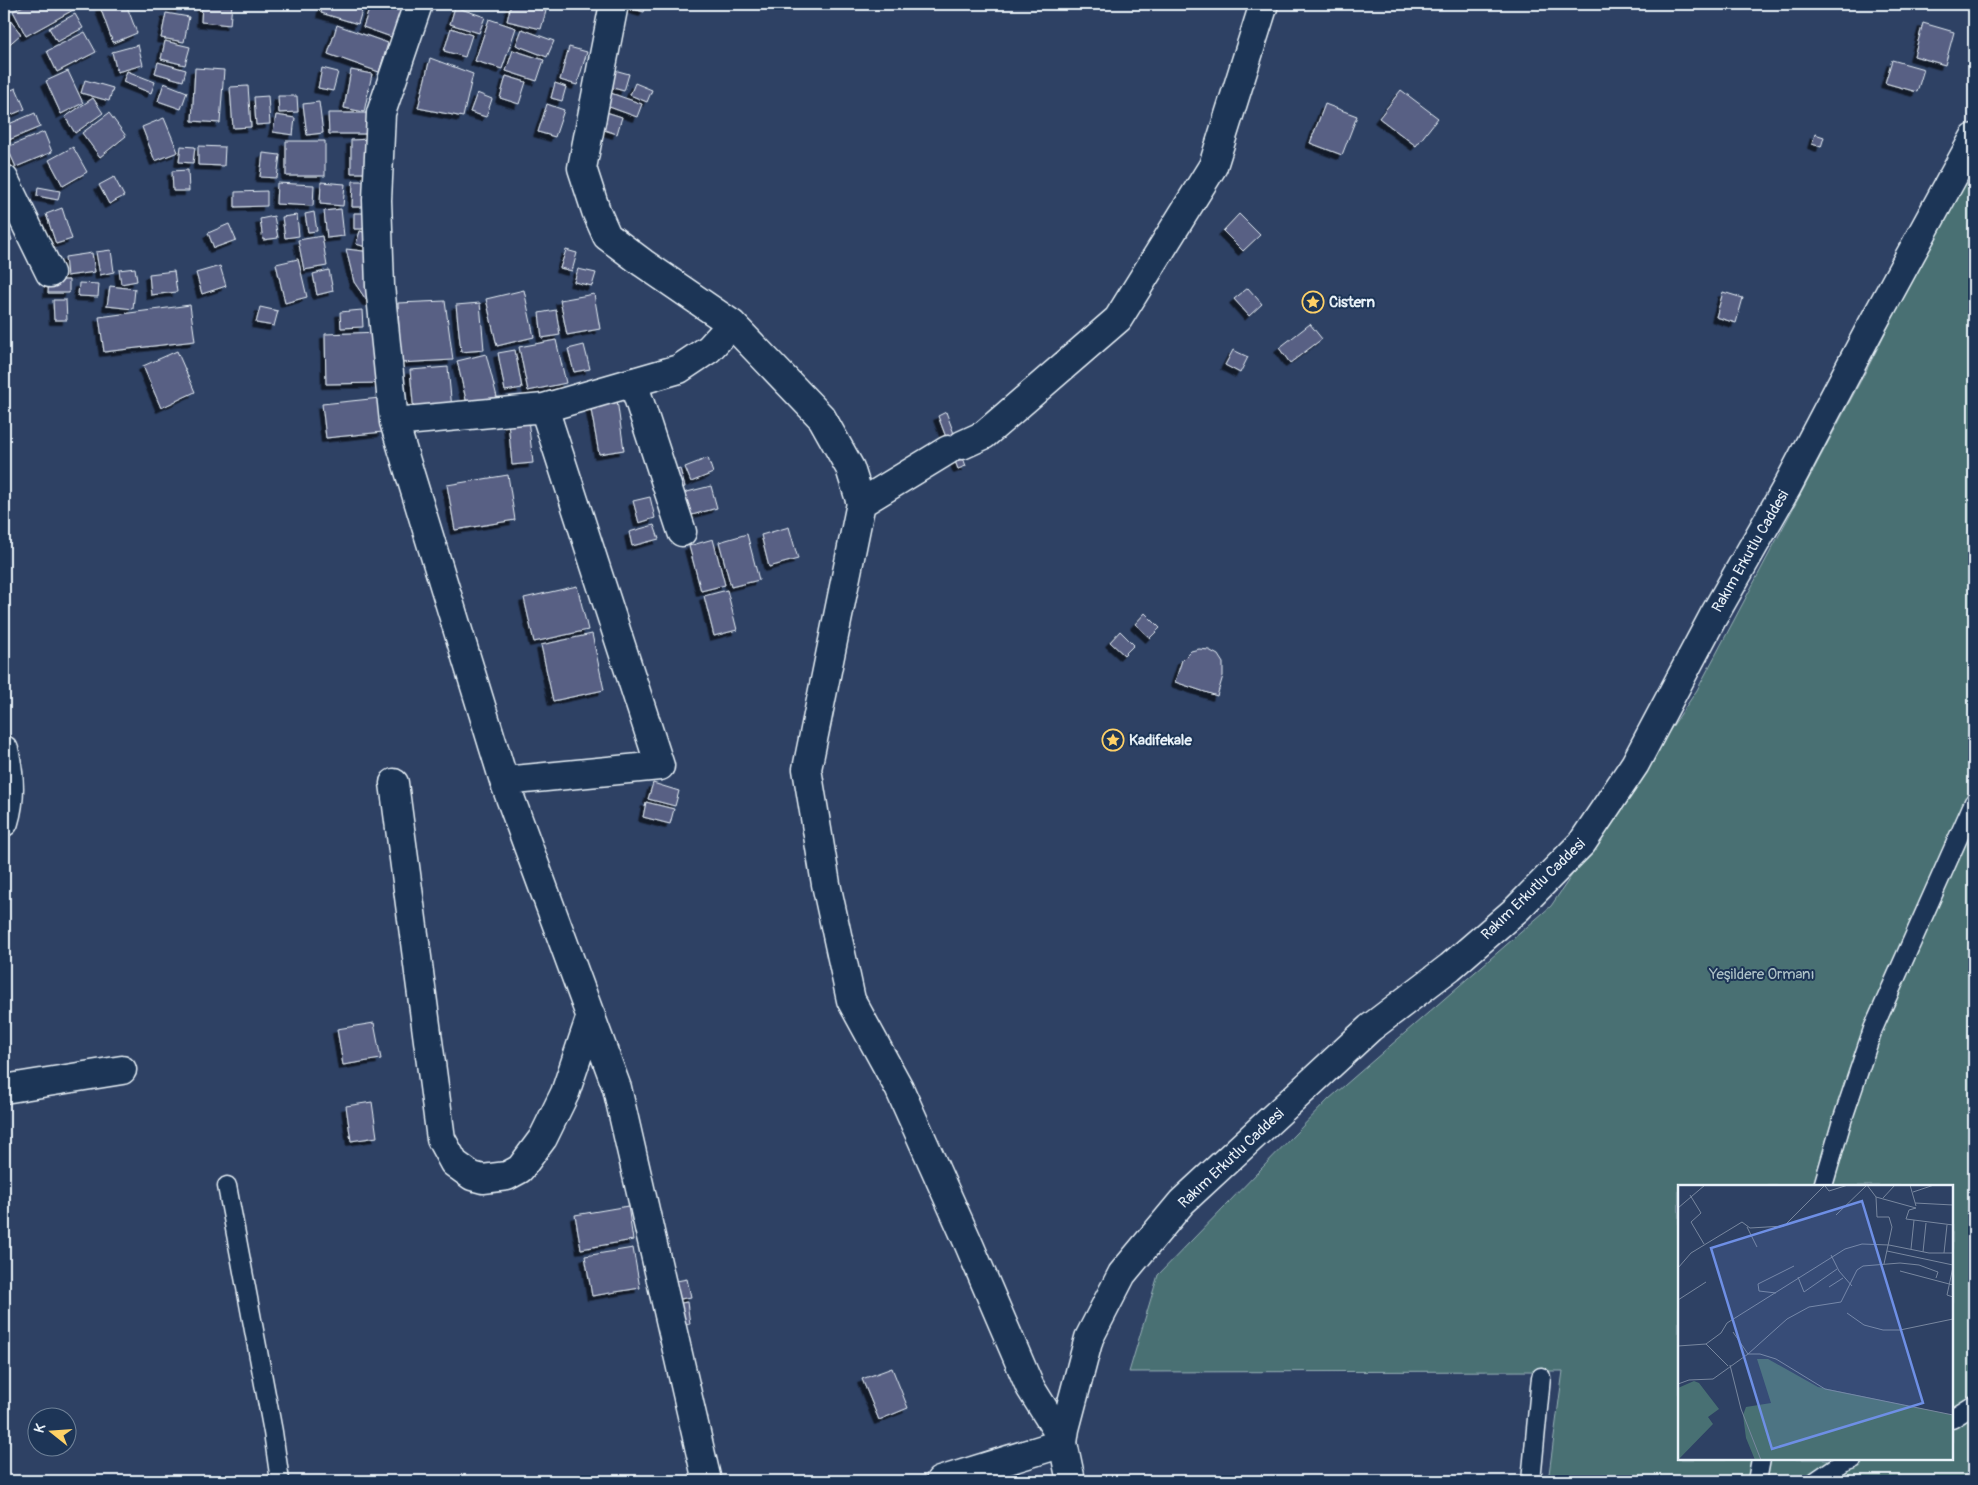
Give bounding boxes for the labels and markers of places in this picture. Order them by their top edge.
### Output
place icon: Cistern [1301,290,1325,314]
place label: Cistern [1329,293,1375,312]
place icon: Kadifekale [1101,728,1125,752]
place label: Kadifekale [1129,731,1192,750]

